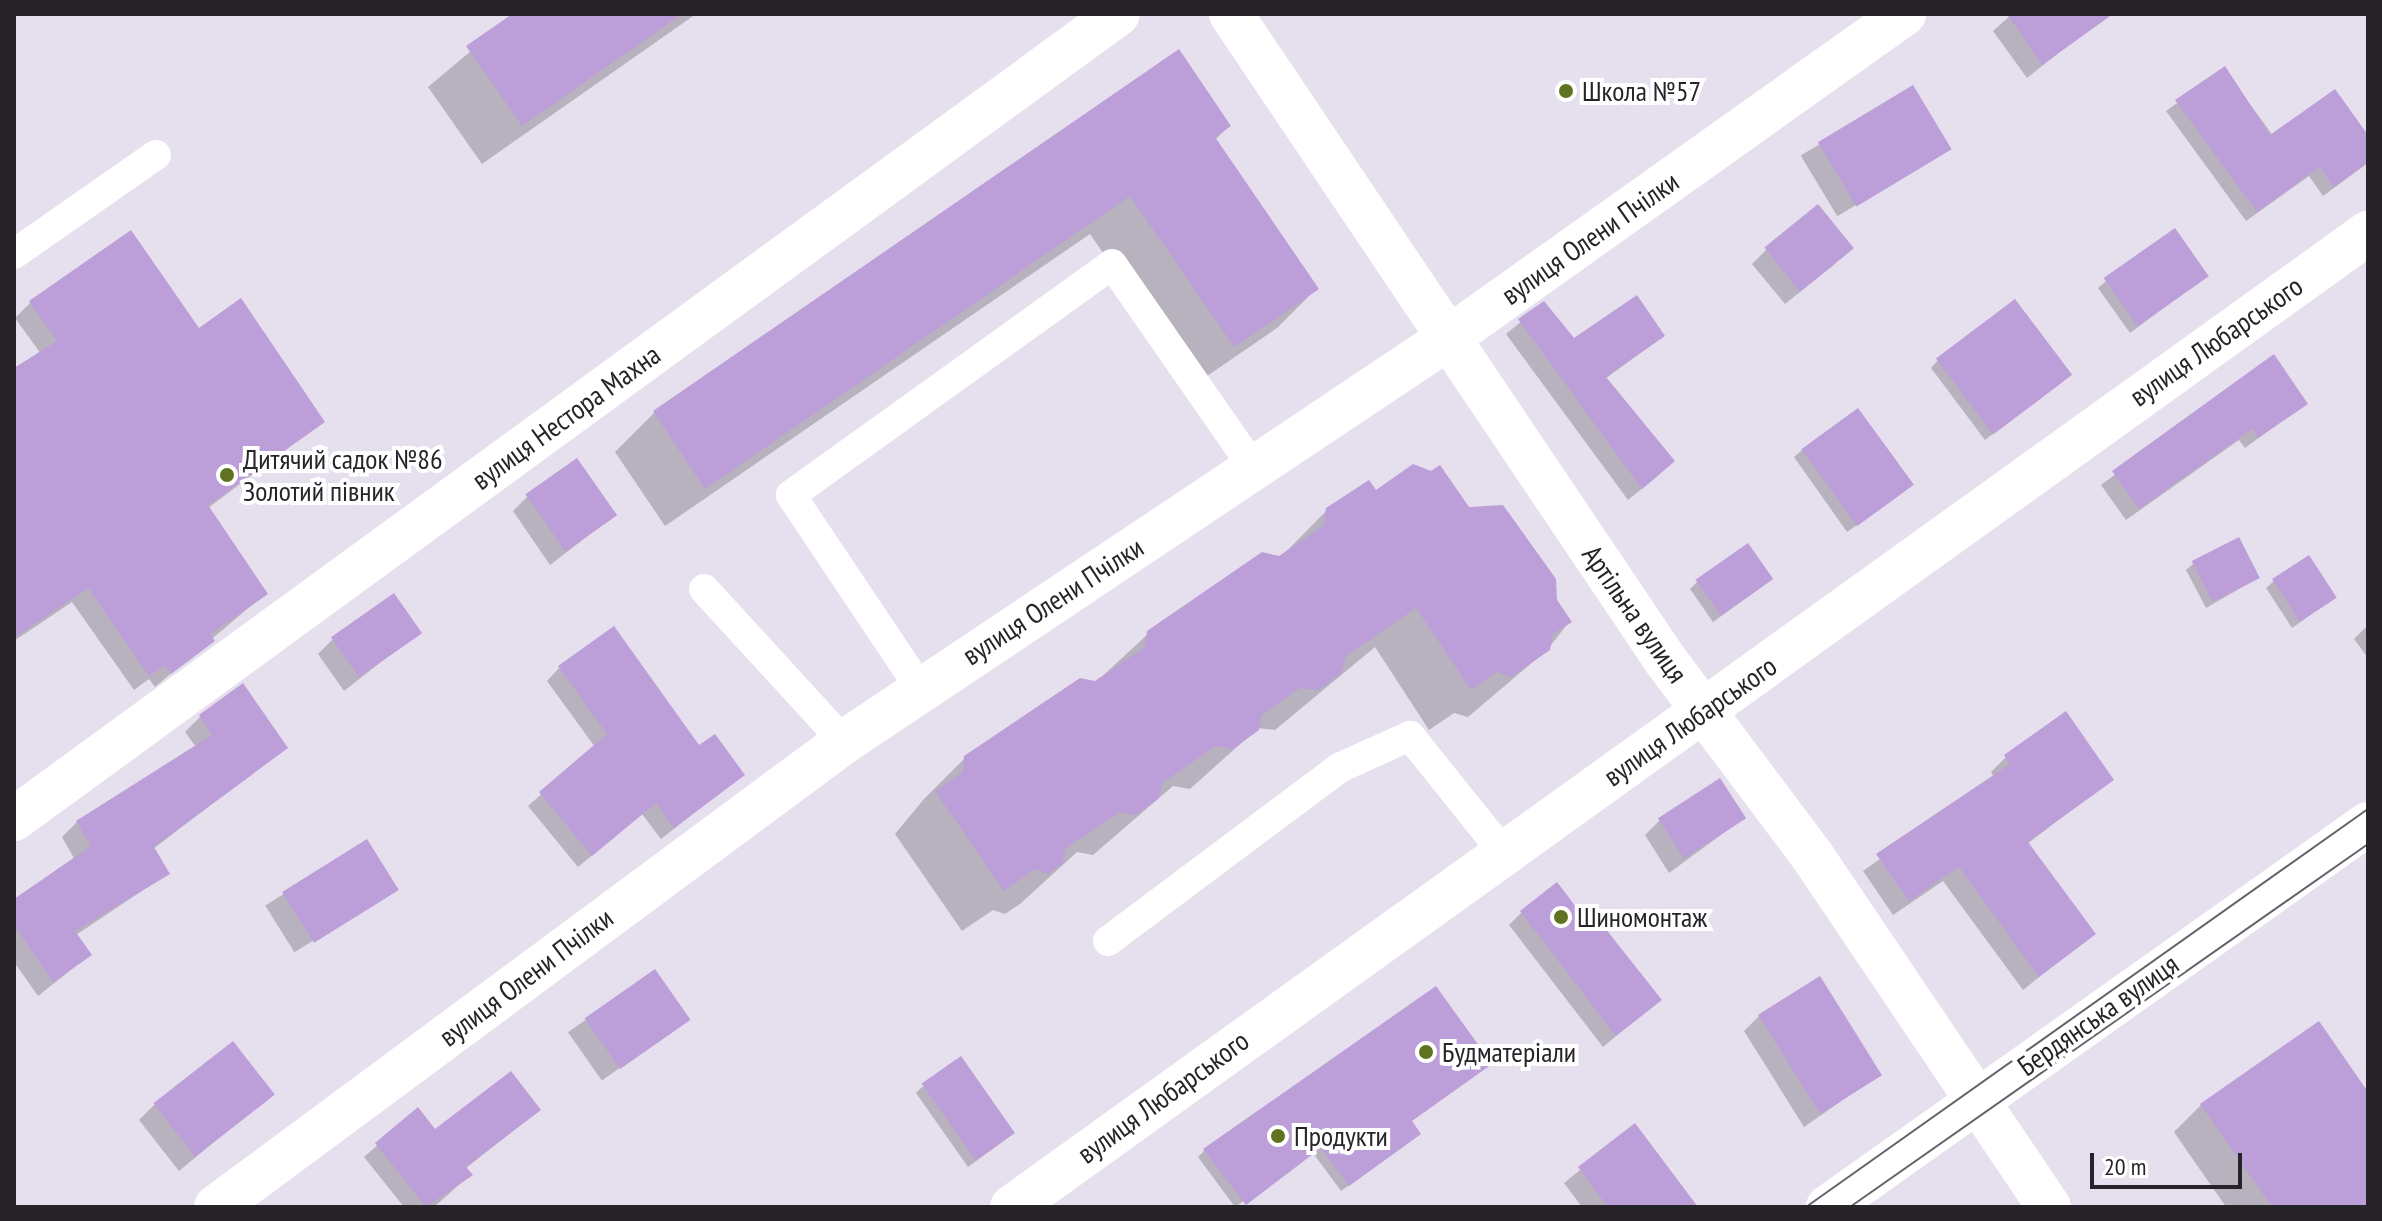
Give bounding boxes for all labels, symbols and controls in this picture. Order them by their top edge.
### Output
place label: Школа №57 [1582,74,1701,108]
marker: Школа №57 [1557,82,1575,100]
street label: вулиця Олени Пчілки [1495,164,1685,312]
street label: вулиця Любарського [2123,269,2309,413]
street label: вулиця Нестора Махна [465,337,667,497]
place label: Дитячий садок №86 Золотий півник [243,442,442,508]
marker: Дитячий садок №86 Золотий півник [218,466,236,484]
street label: вулиця Олени Пчілки [956,530,1150,672]
street label: Артільна вулиця [1575,539,1695,689]
street label: вулиця Любарського [1597,649,1783,793]
place label: Шиномонтаж [1577,900,1707,934]
street label: вулиця Олени Пчілки [433,901,619,1053]
marker: Шиномонтаж [1552,908,1570,926]
street label: Бердянська вулиця [2011,947,2185,1083]
street label: вулиця Любарського [1071,1024,1255,1170]
place label: Будматеріали [1442,1035,1576,1069]
marker: Будматеріали [1417,1043,1435,1061]
place label: Продукти [1294,1119,1388,1153]
marker: Продукти [1269,1127,1287,1145]
scale bar [2094,1137,2246,1187]
text: 20 m [2104,1151,2146,1182]

